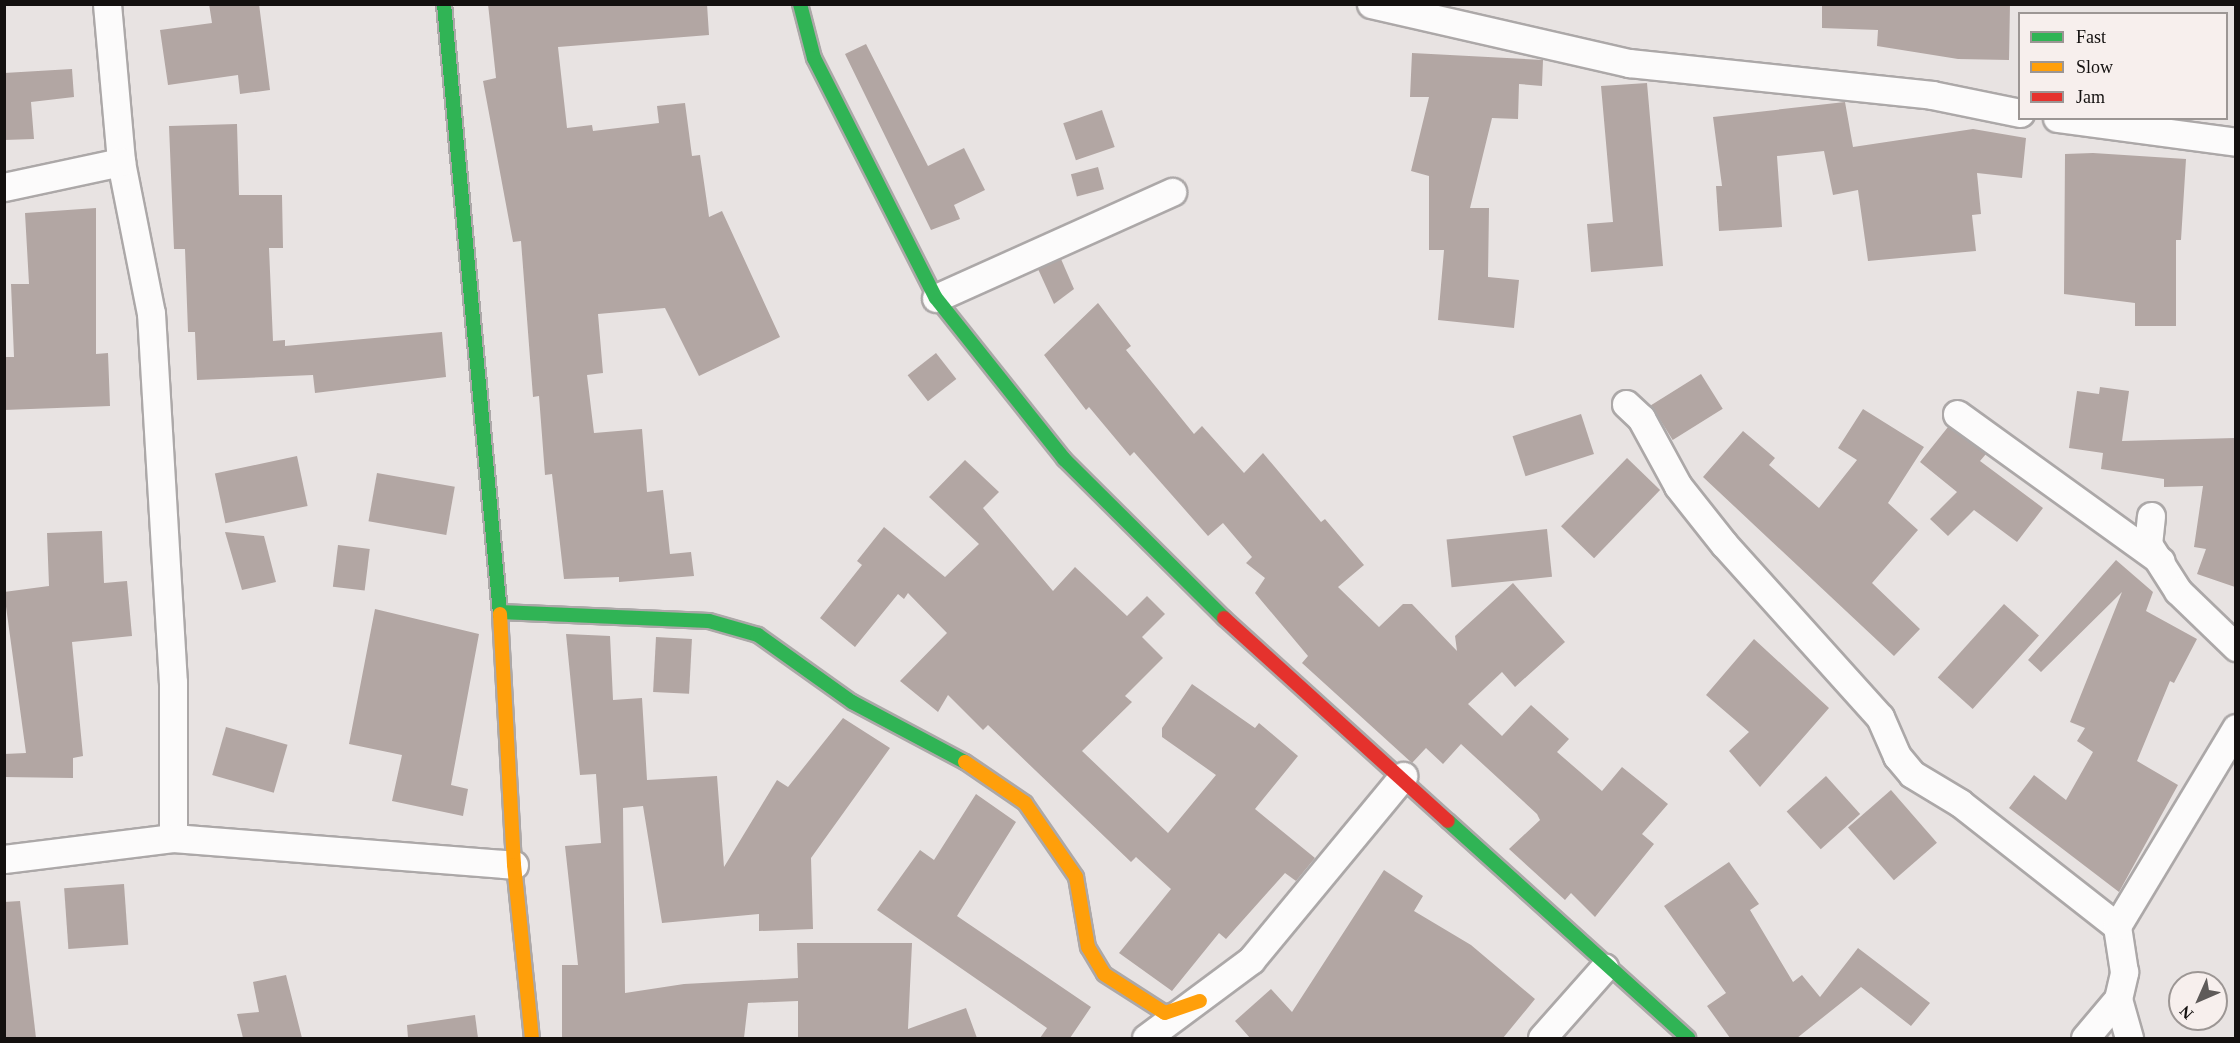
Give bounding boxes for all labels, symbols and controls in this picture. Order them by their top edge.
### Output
legend [2018,12,2228,120]
text: Fast [2076,27,2106,47]
text: Slow [2076,57,2113,77]
text: Jam [2076,87,2105,107]
north arrow [2168,971,2228,1031]
text: N [2176,1003,2196,1023]

